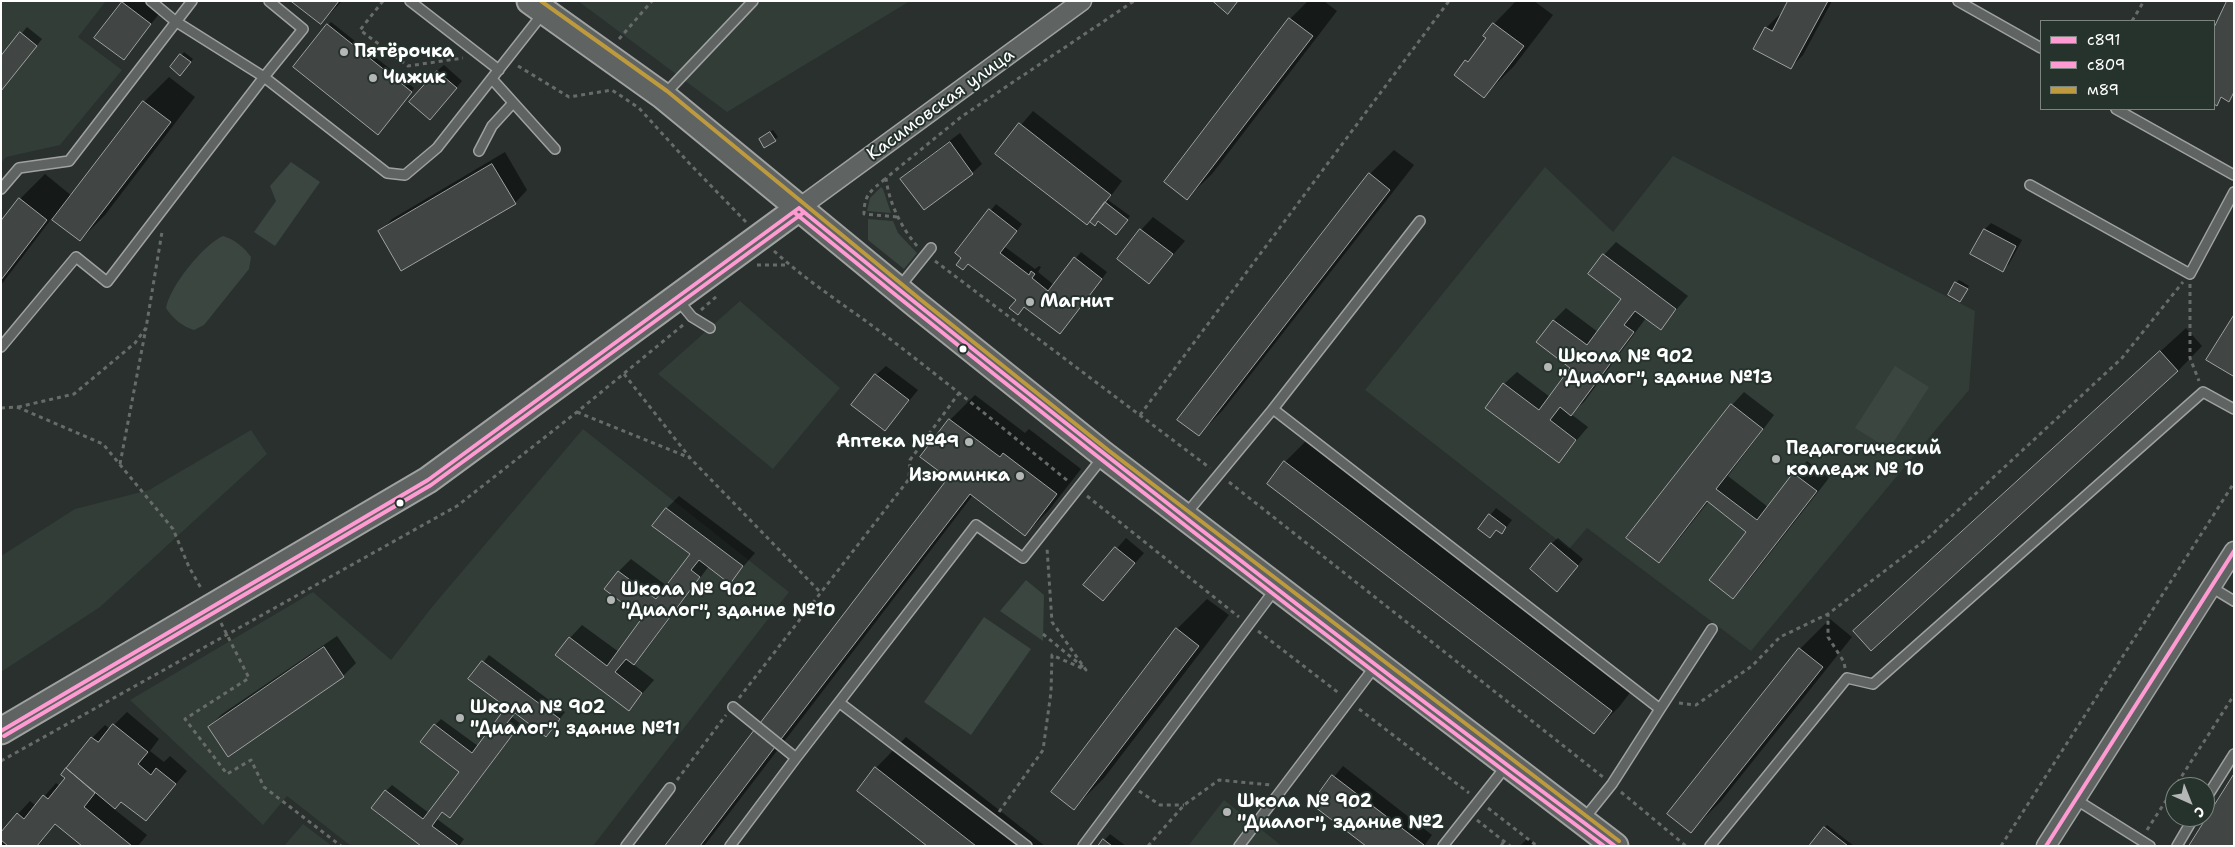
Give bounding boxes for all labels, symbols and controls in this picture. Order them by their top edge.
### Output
legend [2040,20,2215,110]
text: с891 [2087,30,2121,50]
place label: Пятёрочка [354,41,454,63]
street label: Касимовская улица [863,44,1019,166]
marker: Пятёрочка [338,46,350,58]
text: с809 [2087,55,2125,75]
place label: Чижик [383,67,446,89]
marker: Чижик [367,72,379,84]
text: м89 [2087,80,2119,100]
place label: Магнит [1040,291,1114,313]
marker: Магнит [1024,296,1036,308]
unlabelled marker [958,344,968,354]
place label: Школа № 902 "Диалог", здание №13 [1558,346,1773,388]
marker: Школа № 902 "Диалог", здание №13 [1542,361,1554,373]
place label: Аптека №49 [836,431,959,453]
marker: Аптека №49 [963,436,975,448]
place label: Педагогический колледж № 10 [1786,438,1941,480]
marker: Педагогический колледж № 10 [1770,453,1782,465]
place label: Изюминка [909,465,1010,487]
marker: Изюминка [1014,470,1026,482]
unlabelled marker [395,498,405,508]
place label: Школа № 902 "Диалог", здание №10 [621,579,836,622]
marker: Школа № 902 "Диалог", здание №10 [605,594,617,606]
place label: Школа № 902 "Диалог", здание №11 [470,697,680,740]
marker: Школа № 902 "Диалог", здание №11 [454,712,466,724]
north arrow [2165,777,2215,827]
place label: Школа № 902 "Диалог", здание №2 [1237,791,1444,834]
text: С [2190,803,2209,822]
marker: Школа № 902 "Диалог", здание №2 [1221,806,1233,818]

